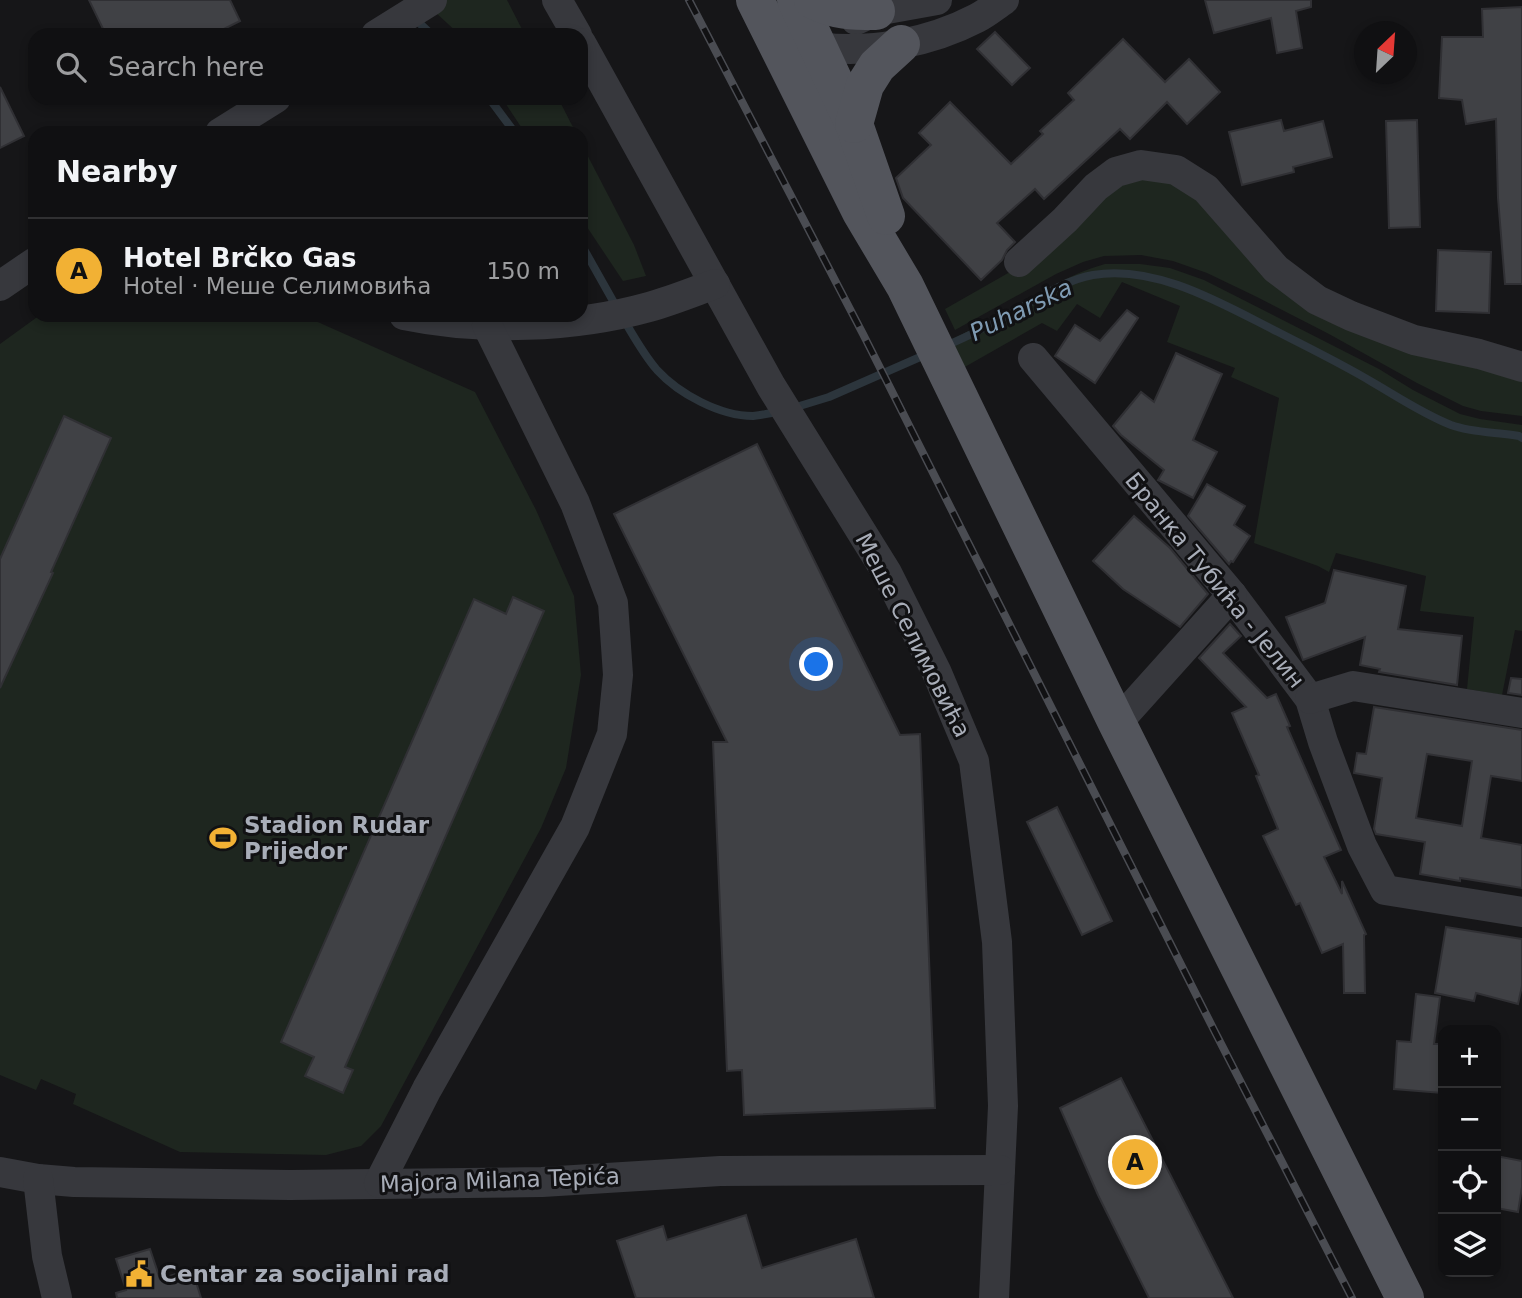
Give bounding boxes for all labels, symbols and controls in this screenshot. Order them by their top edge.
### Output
north arrow [1354,21,1417,84]
search box [28,28,588,105]
icon: search [52,48,90,86]
text: Search here [108,52,264,82]
text: Nearby [56,154,178,189]
text: Hotel Brčko Gas [123,243,357,273]
text: A [70,258,88,284]
text: 150 m [486,258,560,284]
text: Hotel · Меше Селимовића [123,273,431,299]
water label: Puharska [965,273,1077,347]
street label: Бранка Тубића - Јелин [1120,467,1310,693]
street label: Меше Селимовића [850,529,976,741]
your location [799,647,833,681]
place label: Stadion Rudar Prijedor [244,812,430,864]
sports icon: Stadion Rudar Prijedor [208,823,238,853]
map controls [1438,1025,1501,1277]
button: + [1438,1025,1501,1088]
button: − [1438,1088,1501,1151]
pin: A [1112,1136,1158,1188]
button: locate [1438,1151,1501,1214]
street label: Majora Milana Tepića [380,1163,620,1197]
button: layers [1438,1214,1501,1277]
public building icon: Centar za socijalni rad [124,1259,154,1289]
place label: Centar za socijalni rad [160,1261,450,1287]

